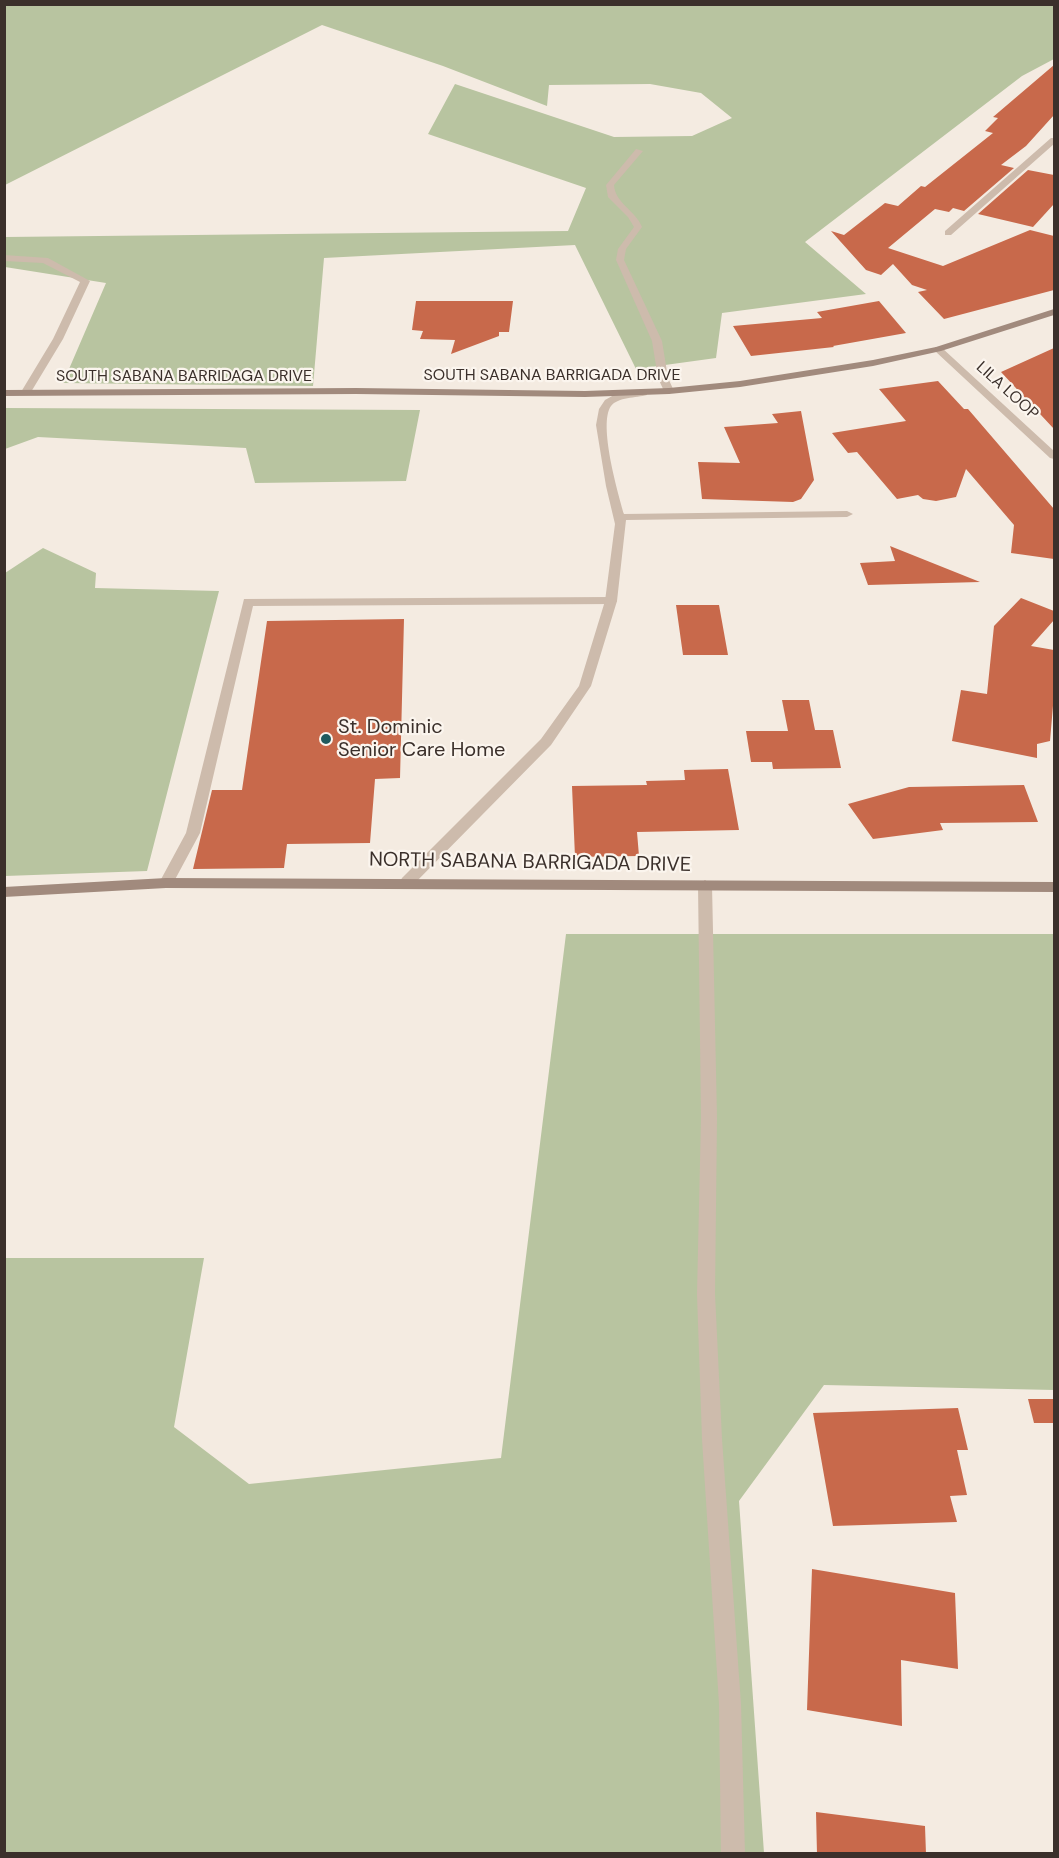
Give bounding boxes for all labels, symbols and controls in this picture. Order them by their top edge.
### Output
street label: LILA LOOP [972,358,1042,424]
street label: SOUTH SABANA BARRIGADA DRIVE [424,366,680,386]
street label: SOUTH SABANA BARRIDAGA DRIVE [56,367,312,387]
place label: St. Dominic Senior Care Home [338,716,505,763]
marker: St. Dominic Senior Care Home [319,732,333,746]
street label: NORTH SABANA BARRIGADA DRIVE [369,848,691,878]

